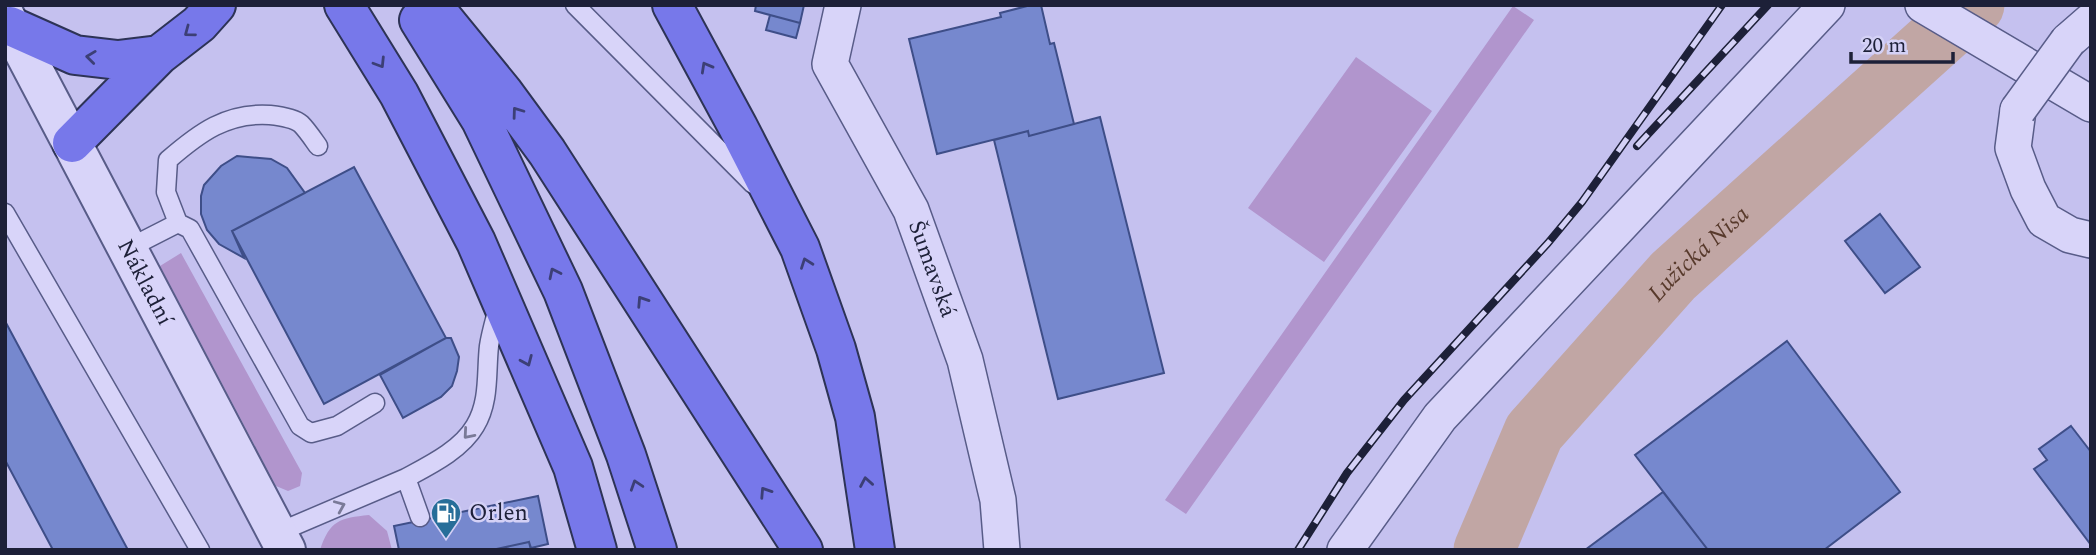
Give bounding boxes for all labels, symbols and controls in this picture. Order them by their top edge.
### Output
scale bar [1851,21,1952,65]
one-way arrow [184,23,197,36]
text: 20 m [1862,30,1906,62]
one-way arrow [85,50,97,65]
one-way arrow [371,56,384,69]
one-way arrow [701,62,714,74]
one-way arrow [513,107,525,119]
water label: Lužická Nisa [1640,197,1758,310]
street label: Šumavská [899,216,966,322]
street label: Nákladní [108,233,183,333]
one-way arrow [800,258,814,270]
one-way arrow [548,268,562,280]
one-way arrow [637,296,650,309]
one-way arrow [519,353,533,366]
one-way arrow [464,426,476,439]
one-way arrow [859,476,874,488]
one-way arrow [630,479,644,491]
one-way arrow [761,487,774,500]
fuel station icon: Orlen [429,496,463,540]
place label: Orlen [469,496,528,531]
one-way arrow [332,500,345,514]

